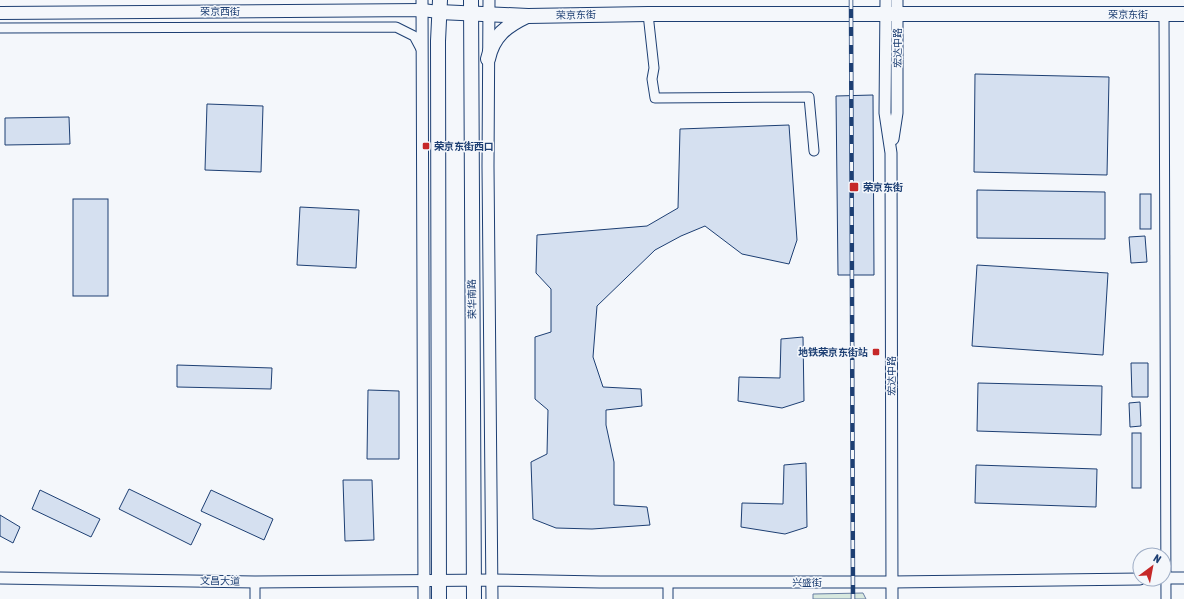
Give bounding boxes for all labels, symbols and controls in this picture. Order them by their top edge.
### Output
street label: 荣京西街 [200,6,240,17]
street label: 荣京东街 [556,9,596,21]
street label: 荣京东街 [1108,9,1148,20]
street label: 宏达中路 [892,28,903,68]
marker: 荣京东街西口 [421,141,431,151]
place label: 荣京东街西口 [434,141,494,152]
marker: 荣京东街 [848,181,860,193]
place label: 荣京东街 [863,182,903,193]
street label: 荣华南路 [466,279,478,319]
place label: 地铁荣京东街站 [798,347,868,358]
marker: 地铁荣京东街站 [871,347,881,357]
street label: 宏达中路 [886,356,897,396]
north arrow [1132,547,1172,587]
text: N [1151,552,1163,565]
street label: 文昌大道 [200,575,240,587]
street label: 兴盛街 [792,577,822,588]

